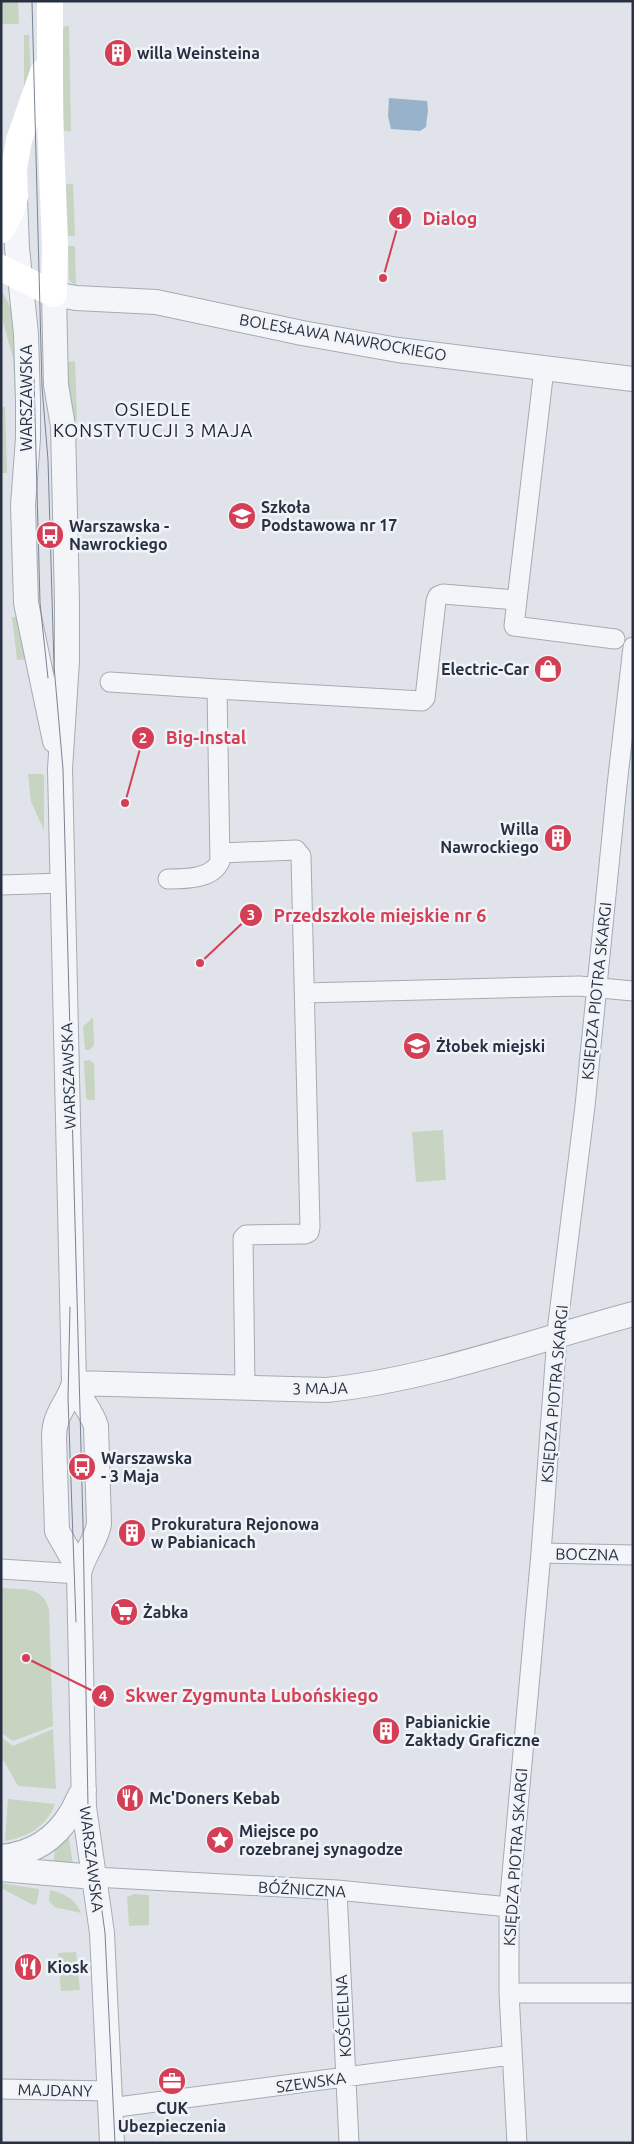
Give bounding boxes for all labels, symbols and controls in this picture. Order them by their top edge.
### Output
building icon: willa Weinsteina [103,38,133,68]
place label: willa Weinsteina [137,44,260,62]
callout: Dialog [388,202,488,235]
text: Dialog [423,208,477,228]
text: 1 [396,210,404,227]
street label: BOLESŁAWA NAWROCKIEGO [238,310,448,364]
street label: WARSZAWSKA [17,344,35,451]
district label: OSIEDLE KONSTYTUCJI 3 MAJA [53,399,253,440]
place label: Szkoła Podstawowa nr 17 [261,498,397,534]
school or university icon: Szkoła Podstawowa nr 17 [227,501,257,531]
place label: Warszawska - Nawrockiego [69,517,169,553]
bus stop icon: Warszawska - Nawrockiego [35,520,65,550]
shop icon: Electric-Car [533,654,563,684]
place label: Electric-Car [441,660,529,678]
callout: Big-Instal [130,721,256,754]
text: Big-Instal [166,727,247,747]
text: 2 [139,729,147,746]
place label: Willa Nawrockiego [440,820,539,856]
building icon: Willa Nawrockiego [543,823,573,853]
callout: Przedszkole miejskie nr 6 [239,899,496,932]
street label: KSIĘDZA PIOTRA SKARGI [578,901,614,1081]
text: Przedszkole miejskie nr 6 [274,905,486,925]
text: 3 [247,906,255,923]
street label: WARSZAWSKA [57,1022,79,1130]
school or university icon: Żłobek miejski [402,1031,432,1061]
place label: Żłobek miejski [436,1037,545,1055]
street label: KSIĘDZA PIOTRA SKARGI [537,1304,571,1484]
street label: 3 MAJA [292,1379,349,1397]
place label: Warszawska - 3 Maja [101,1449,192,1485]
bus stop icon: Warszawska - 3 Maja [67,1452,97,1482]
place label: Prokuratura Rejonowa w Pabianicach [151,1515,319,1551]
building icon: Prokuratura Rejonowa w Pabianicach [117,1518,147,1548]
street label: BOCZNA [555,1544,619,1564]
supermarket icon: Żabka [109,1597,139,1627]
place label: Żabka [143,1603,189,1621]
callout: Skwer Zygmunta Lubońskiego [90,1679,388,1712]
text: Skwer Zygmunta Lubońskiego [125,1685,379,1705]
text: 4 [99,1687,107,1704]
place label: Pabianickie Zakłady Graficzne [405,1713,540,1749]
building icon: Pabianickie Zakłady Graficzne [371,1716,401,1746]
street label: KSIĘDZA PIOTRA SKARGI [500,1767,530,1947]
restaurant icon: Mc'Doners Kebab [115,1783,145,1813]
place label: Mc'Doners Kebab [149,1789,280,1807]
street label: WARSZAWSKA [77,1805,108,1914]
place label: Miejsce po rozebranej synagodze [239,1822,403,1858]
place icon: Miejsce po rozebranej synagodze [205,1825,235,1855]
street label: BÓŹNICZNA [258,1876,347,1900]
restaurant icon: Kiosk [13,1952,43,1982]
place label: Kiosk [47,1958,88,1976]
street label: KOŚCIELNA [331,1974,354,2058]
office icon: CUK Ubezpieczenia [157,2066,187,2096]
street label: SZEWSKA [275,2068,348,2096]
street label: MAJDANY [17,2080,93,2100]
place label: CUK Ubezpieczenia [118,2099,226,2135]

